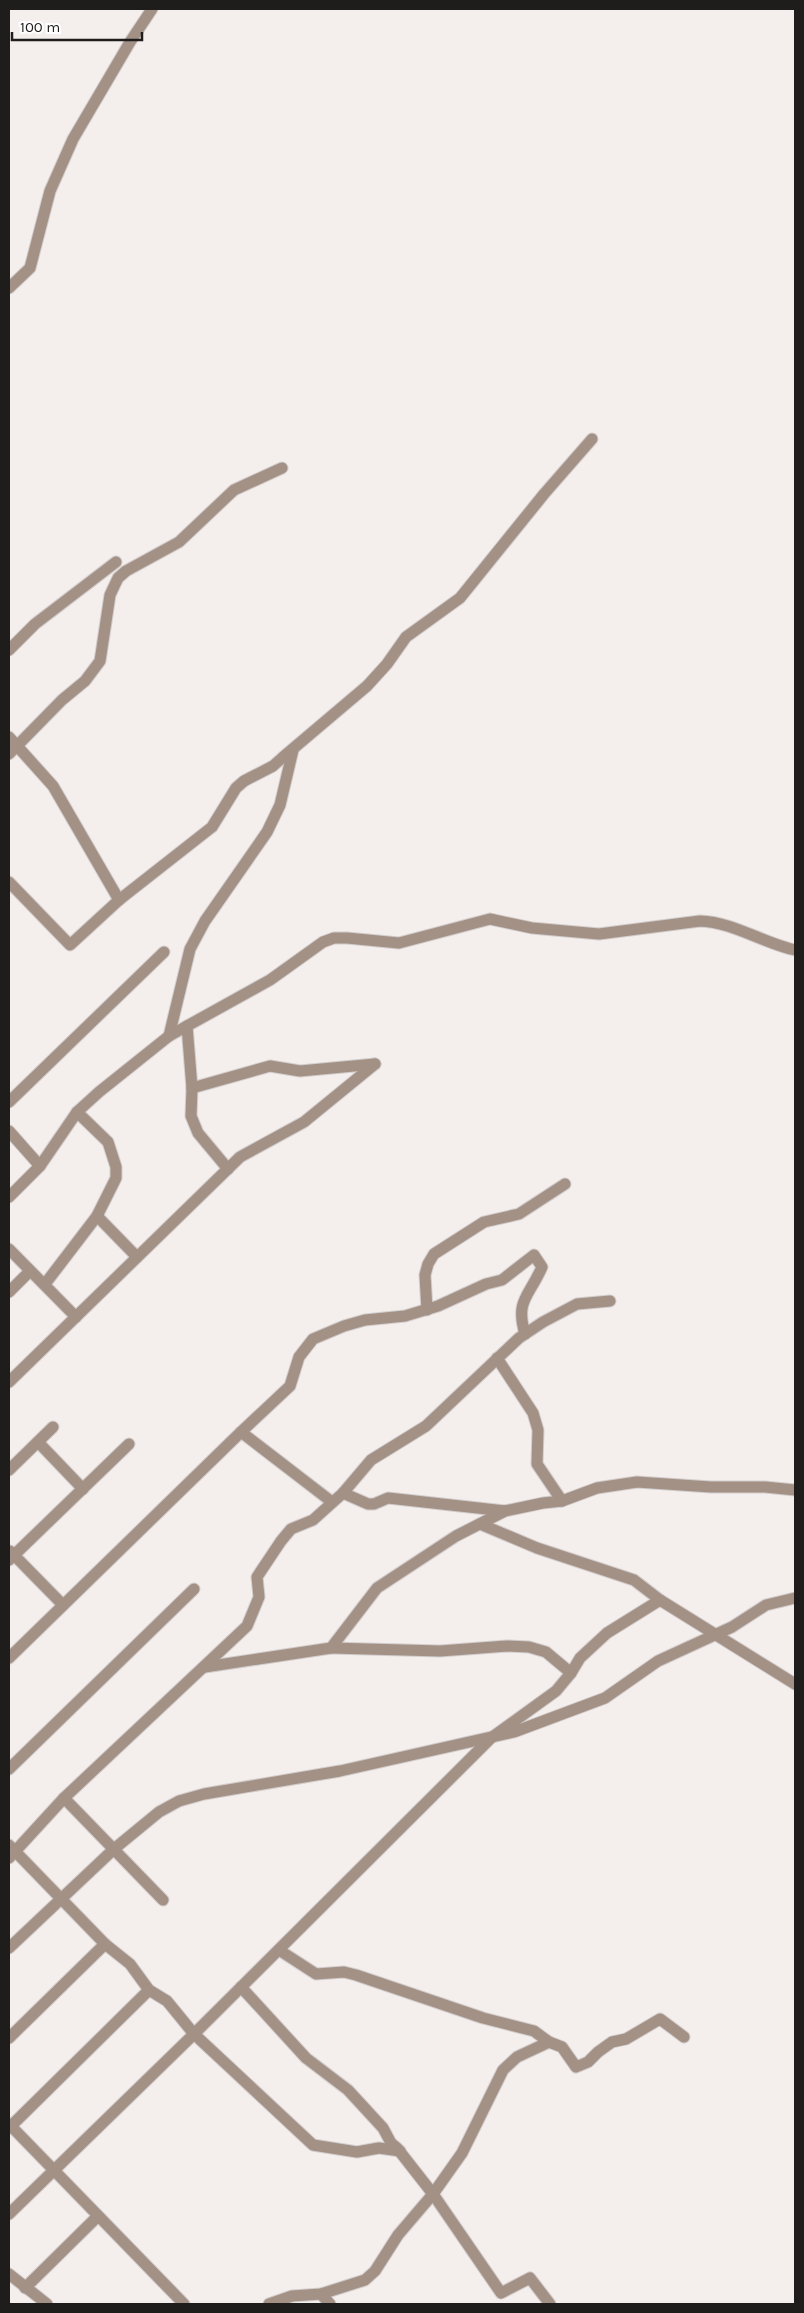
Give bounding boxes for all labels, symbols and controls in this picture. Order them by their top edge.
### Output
scale bar [12,10,142,42]
text: 100 m [20,18,60,36]

